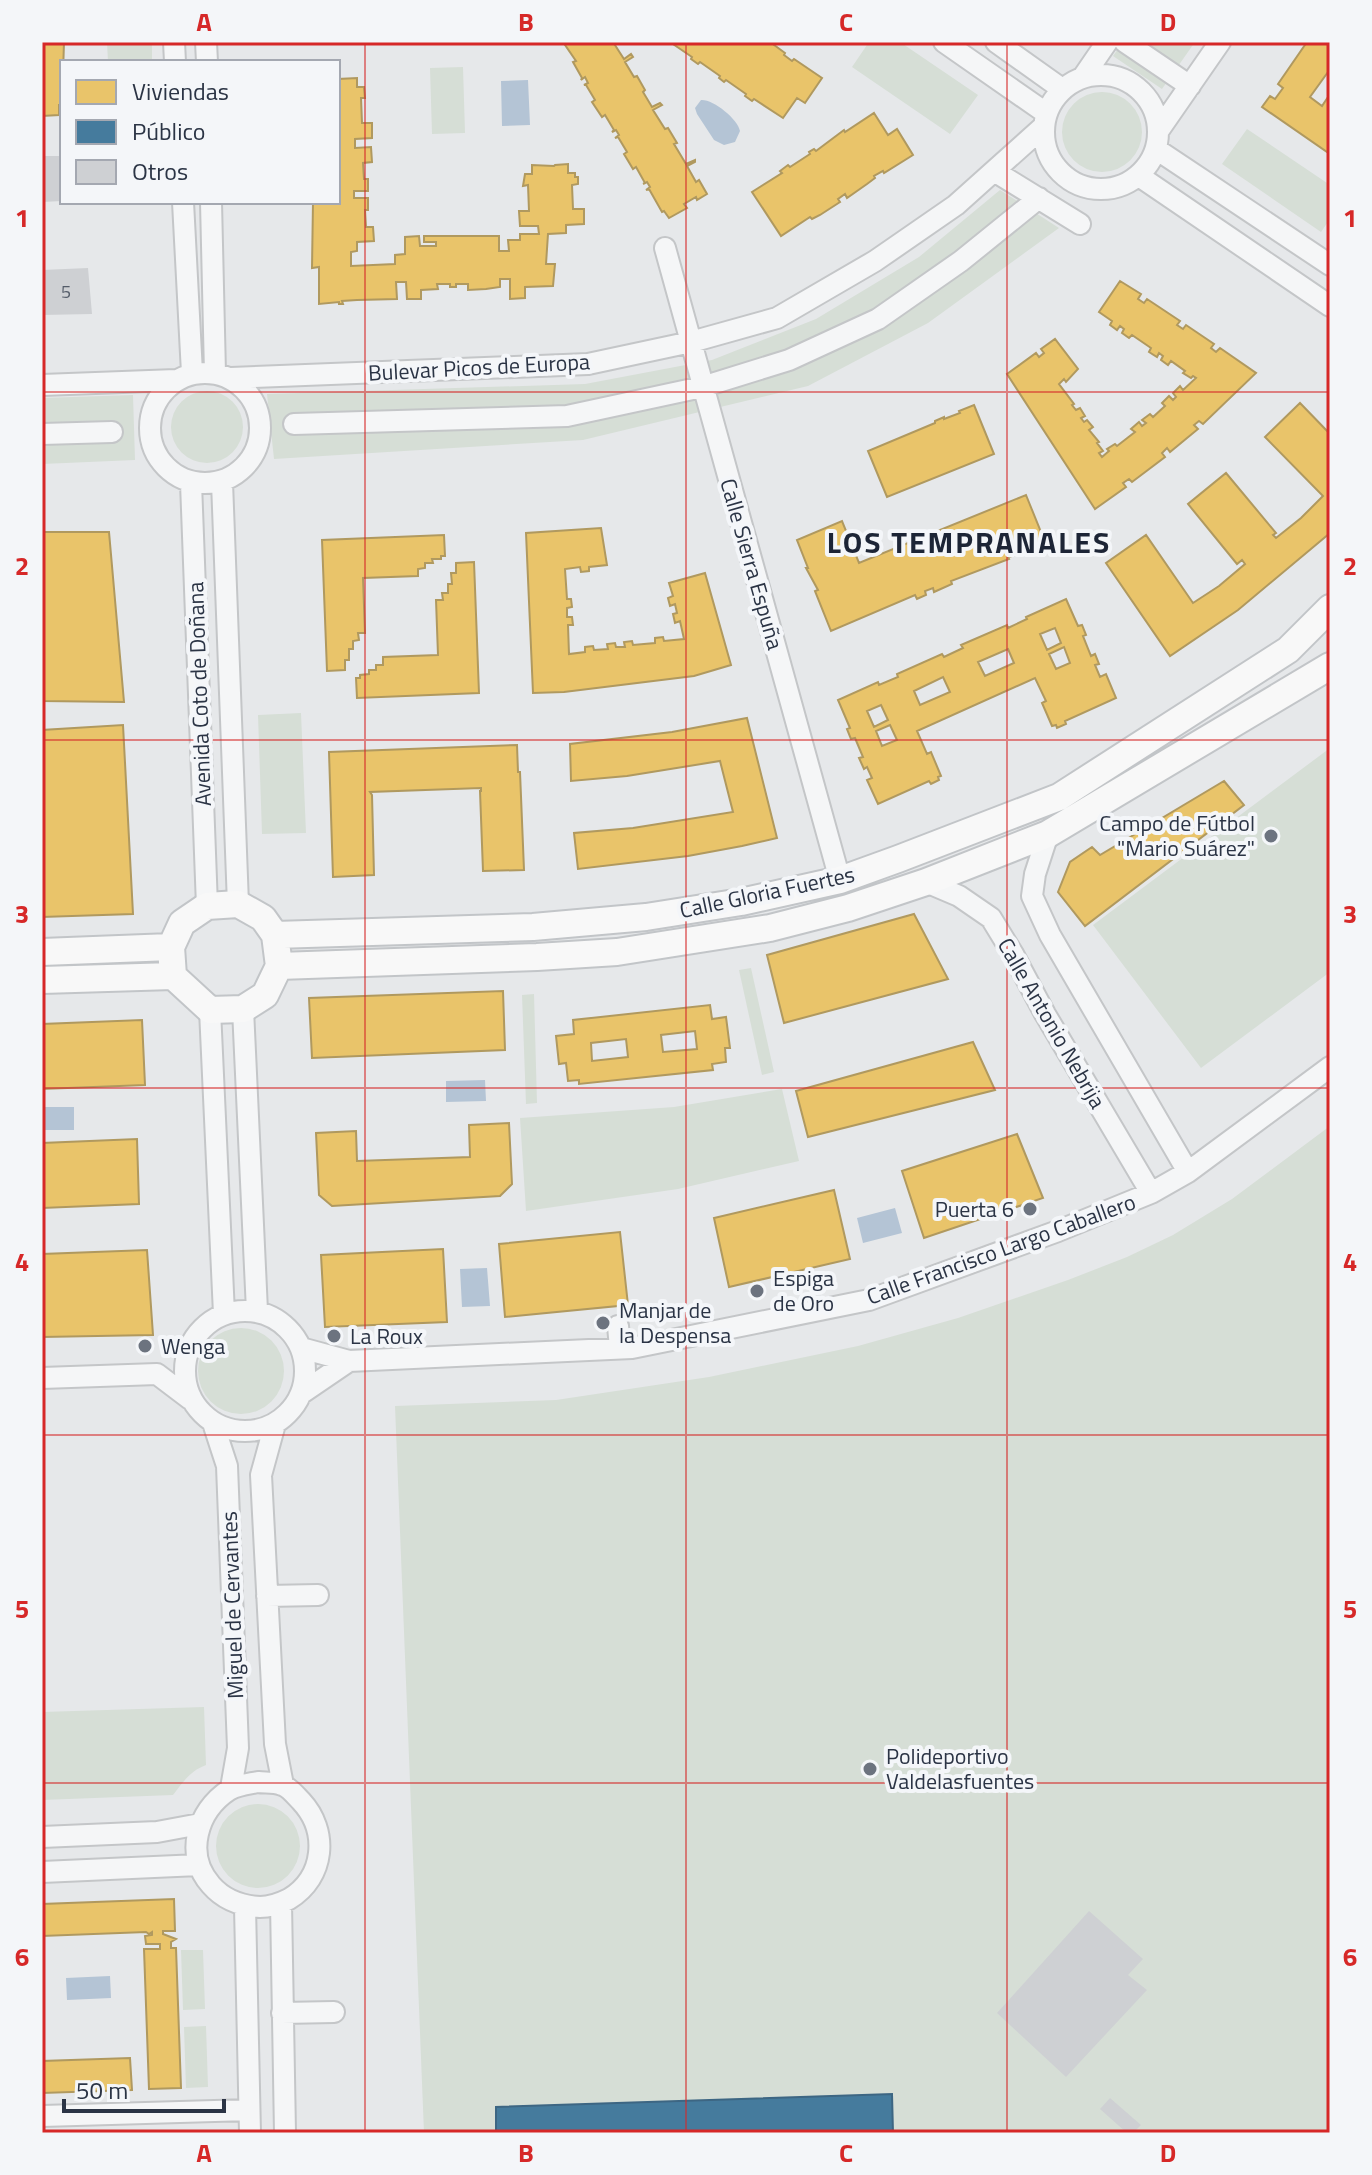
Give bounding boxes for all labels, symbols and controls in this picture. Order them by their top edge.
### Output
text: A [196,2,212,41]
text: B [518,2,534,41]
text: C [839,2,853,41]
text: D [1160,2,1176,41]
legend [60,60,340,204]
text: Viviendas [132,73,229,109]
text: Público [132,113,205,149]
text: Otros [132,153,188,189]
text: 1 [15,198,29,237]
text: 1 [1343,198,1357,237]
house number: 5 [61,278,71,305]
street label: Bulevar Picos de Europa [367,344,591,390]
street label: Calle Sierra Espuña [711,474,793,654]
district label: LOS TEMPRANALES [827,519,1111,565]
text: 2 [15,546,29,585]
text: 2 [1343,546,1357,585]
street label: Avenida Coto de Doñana [178,581,220,807]
place label: Campo de Fútbol "Mario Suárez" [1099,806,1255,865]
marker: Campo de Fútbol "Mario Suárez" [1262,827,1280,845]
street label: Calle Gloria Fuertes [676,857,858,927]
text: 3 [15,894,29,933]
text: 3 [1343,894,1357,933]
street label: Calle Antonio Nebrija [989,931,1115,1115]
street label: Calle Francisco Largo Caballero [862,1184,1140,1314]
place label: Puerta 6 [935,1192,1014,1226]
marker: Puerta 6 [1021,1200,1039,1218]
text: 4 [15,1242,29,1281]
text: 4 [1343,1242,1357,1281]
place label: Espiga de Oro [773,1261,834,1320]
marker: Espiga de Oro [748,1282,766,1300]
place label: Manjar de la Despensa [619,1293,731,1352]
marker: Manjar de la Despensa [594,1314,612,1332]
place label: La Roux [350,1319,423,1353]
marker: La Roux [325,1327,343,1345]
place label: Wenga [161,1329,225,1363]
marker: Wenga [136,1337,154,1355]
street label: Miguel de Cervantes [212,1511,252,1699]
text: 5 [15,1589,29,1628]
text: 5 [1343,1589,1357,1628]
place label: Polideportivo Valdelasfuentes [886,1739,1034,1798]
marker: Polideportivo Valdelasfuentes [861,1760,879,1778]
text: 6 [15,1937,29,1976]
text: 6 [1343,1937,1357,1976]
scale bar [64,2063,224,2113]
text: 50 m [76,2072,128,2108]
text: A [196,2133,212,2172]
text: B [518,2133,534,2172]
text: C [839,2133,853,2172]
text: D [1160,2133,1176,2172]

